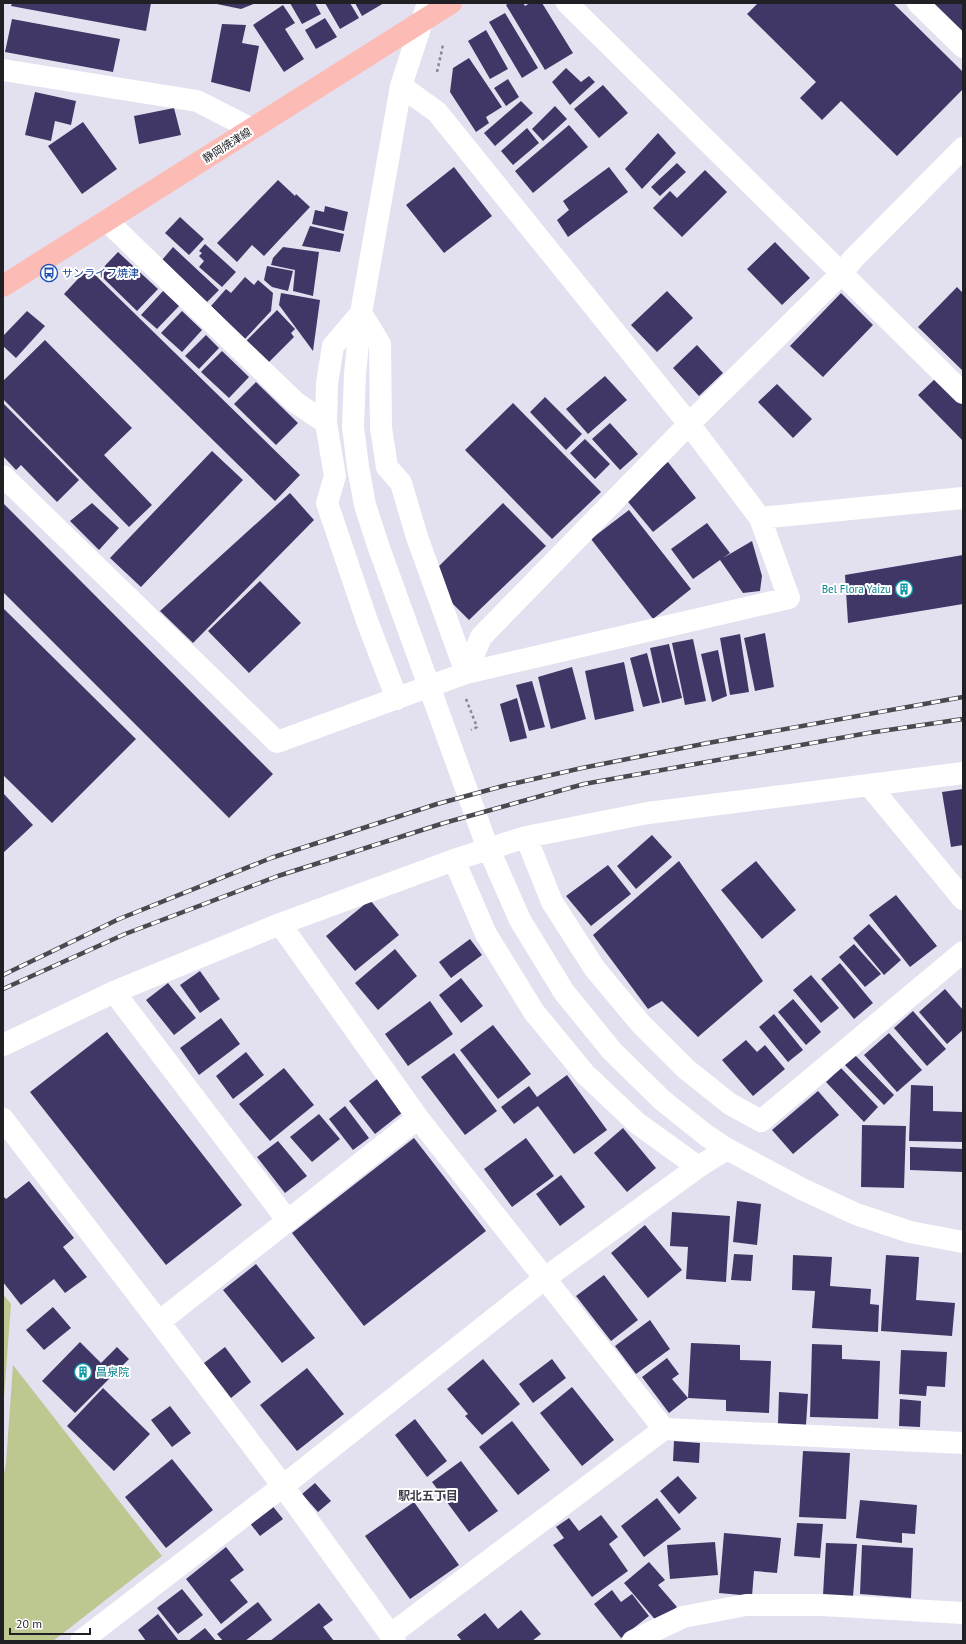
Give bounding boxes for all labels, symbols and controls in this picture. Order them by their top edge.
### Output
street label: 静岡焼津線 [200,124,254,166]
bus stop icon: サンライフ焼津 [39,263,59,283]
place label: サンライフ焼津 [62,266,139,280]
building icon: Bel Flora Yaizu [894,579,914,599]
place label: Bel Flora Yaizu [822,582,891,596]
building icon: 昌泉院 [73,1362,93,1382]
place label: 昌泉院 [96,1365,129,1379]
district label: 駅北五丁目 [398,1488,458,1503]
scale bar [10,1610,90,1636]
text: 20 m [16,1616,42,1631]

